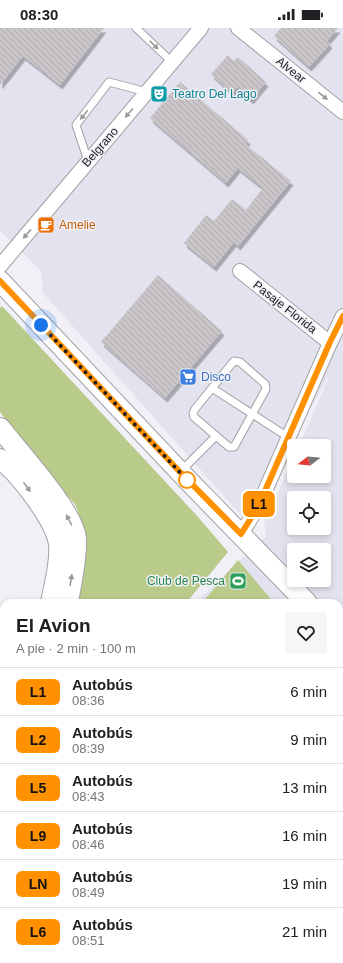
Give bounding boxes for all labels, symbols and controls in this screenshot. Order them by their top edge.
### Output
text: 08:30 [20,6,58,23]
one-way arrow [149,40,159,50]
street label: Alvear [273,54,309,86]
theatre icon: Teatro Del Lago [149,84,169,104]
place label: Teatro Del Lago [172,87,257,101]
one-way arrow [318,92,329,101]
one-way arrow [79,109,88,120]
one-way arrow [125,109,134,118]
street label: Belgrano [79,124,121,170]
cafe icon: Amelie [36,215,56,235]
place label: Amelie [59,218,96,232]
one-way arrow [22,229,31,239]
street label: Pasaje Florida [250,278,320,336]
your location [31,315,51,335]
supermarket icon: Disco [178,367,198,387]
place label: Disco [201,370,231,384]
north arrow [287,439,331,483]
map controls [287,439,331,587]
unlabelled marker [178,471,196,489]
one-way arrow [23,482,31,493]
line badge: L1 [241,491,277,517]
button: locate [287,491,331,535]
text: L1 [251,496,267,512]
one-way arrow [66,514,73,526]
button: layers [287,543,331,587]
sports icon: Club de Pesca [228,571,248,591]
one-way arrow [68,574,74,586]
place label: Club de Pesca [147,574,225,588]
button: heart [285,612,327,654]
text: El Avion [16,615,91,636]
text: A pie · 2 min · 100 m [16,641,136,656]
text: Autobús [72,676,133,693]
text: 6 min [290,683,327,700]
text: L1 [30,684,46,700]
text: 08:36 [72,693,105,708]
text: Autobús [72,724,133,741]
text: 9 min [290,731,327,748]
text: L2 [30,732,46,748]
text: 08:39 [72,741,105,756]
text: Autobús [72,772,133,789]
text: 13 min [282,779,327,796]
text: L5 [30,780,46,796]
text: 08:43 [72,789,105,804]
text: Autobús [72,820,133,837]
text: 16 min [282,827,327,844]
text: L9 [30,828,46,844]
text: 08:46 [72,837,105,852]
text: Autobús [72,868,133,885]
text: 19 min [282,875,327,892]
text: LN [29,876,47,892]
text: 08:49 [72,885,105,900]
text: Autobús [72,916,133,933]
text: 21 min [282,923,327,940]
text: L6 [30,924,46,940]
text: 08:51 [72,933,105,948]

